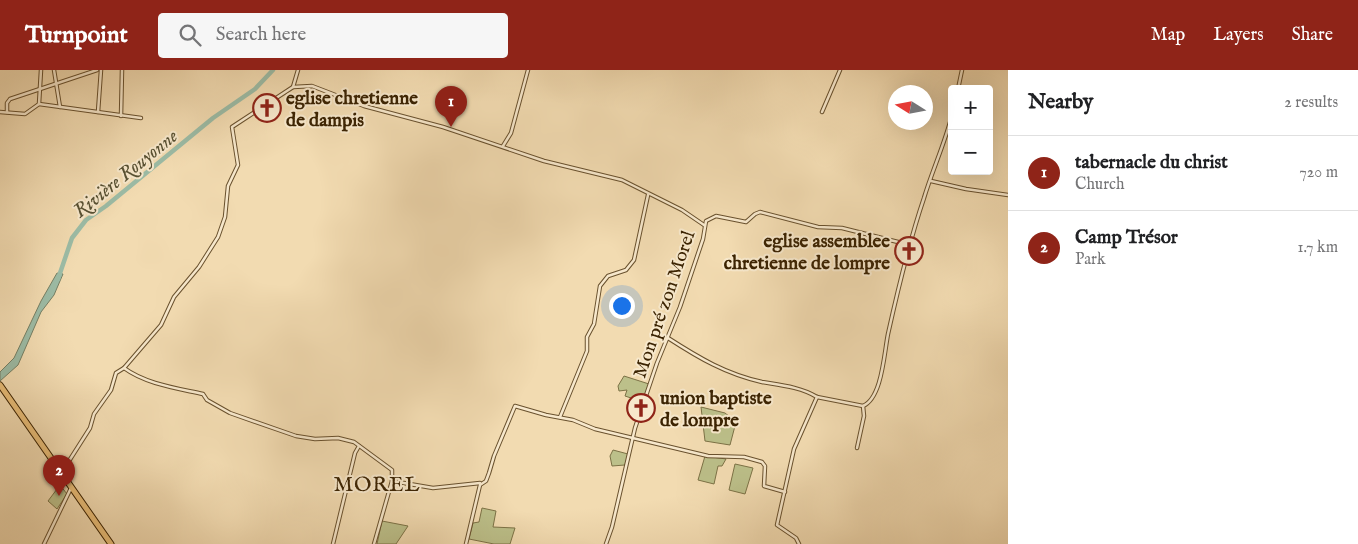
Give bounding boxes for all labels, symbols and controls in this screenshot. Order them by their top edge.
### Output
search box [158,13,508,58]
text: Turnpoint [25,20,128,51]
icon: search [176,21,204,49]
text: Search here [216,23,306,47]
text: Map [1151,24,1185,47]
text: Layers [1213,24,1264,47]
text: Share [1292,24,1333,47]
north arrow [888,85,933,130]
map controls [948,85,993,175]
button: + [948,85,993,130]
pin: 1 [435,86,467,127]
place label: eglise chretienne de dampis [286,87,418,133]
text: Nearby [1028,89,1093,116]
church icon: eglise chretienne de dampis [252,93,282,123]
text: 2 results [1284,93,1338,113]
water label: Rivière Rouyonne [68,124,184,224]
button: − [948,130,993,175]
text: tabernacle du christ [1075,151,1228,175]
text: 1 [1041,163,1047,183]
text: 720 m [1299,163,1338,183]
text: Church [1075,175,1124,195]
text: Camp Trésor [1075,226,1178,250]
street label: Mon pré zon Morel [628,227,702,381]
place label: eglise assemblee chretienne de lompre [724,230,890,276]
church icon: eglise assemblee chretienne de lompre [894,236,924,266]
text: 2 [1040,238,1048,258]
text: 1.7 km [1298,238,1338,258]
text: Park [1075,250,1105,270]
your location [609,293,635,319]
place label: union baptiste de lompre [660,387,772,433]
church icon: union baptiste de lompre [626,393,656,423]
pin: 2 [43,455,75,496]
district label: MOREL [333,472,421,499]

